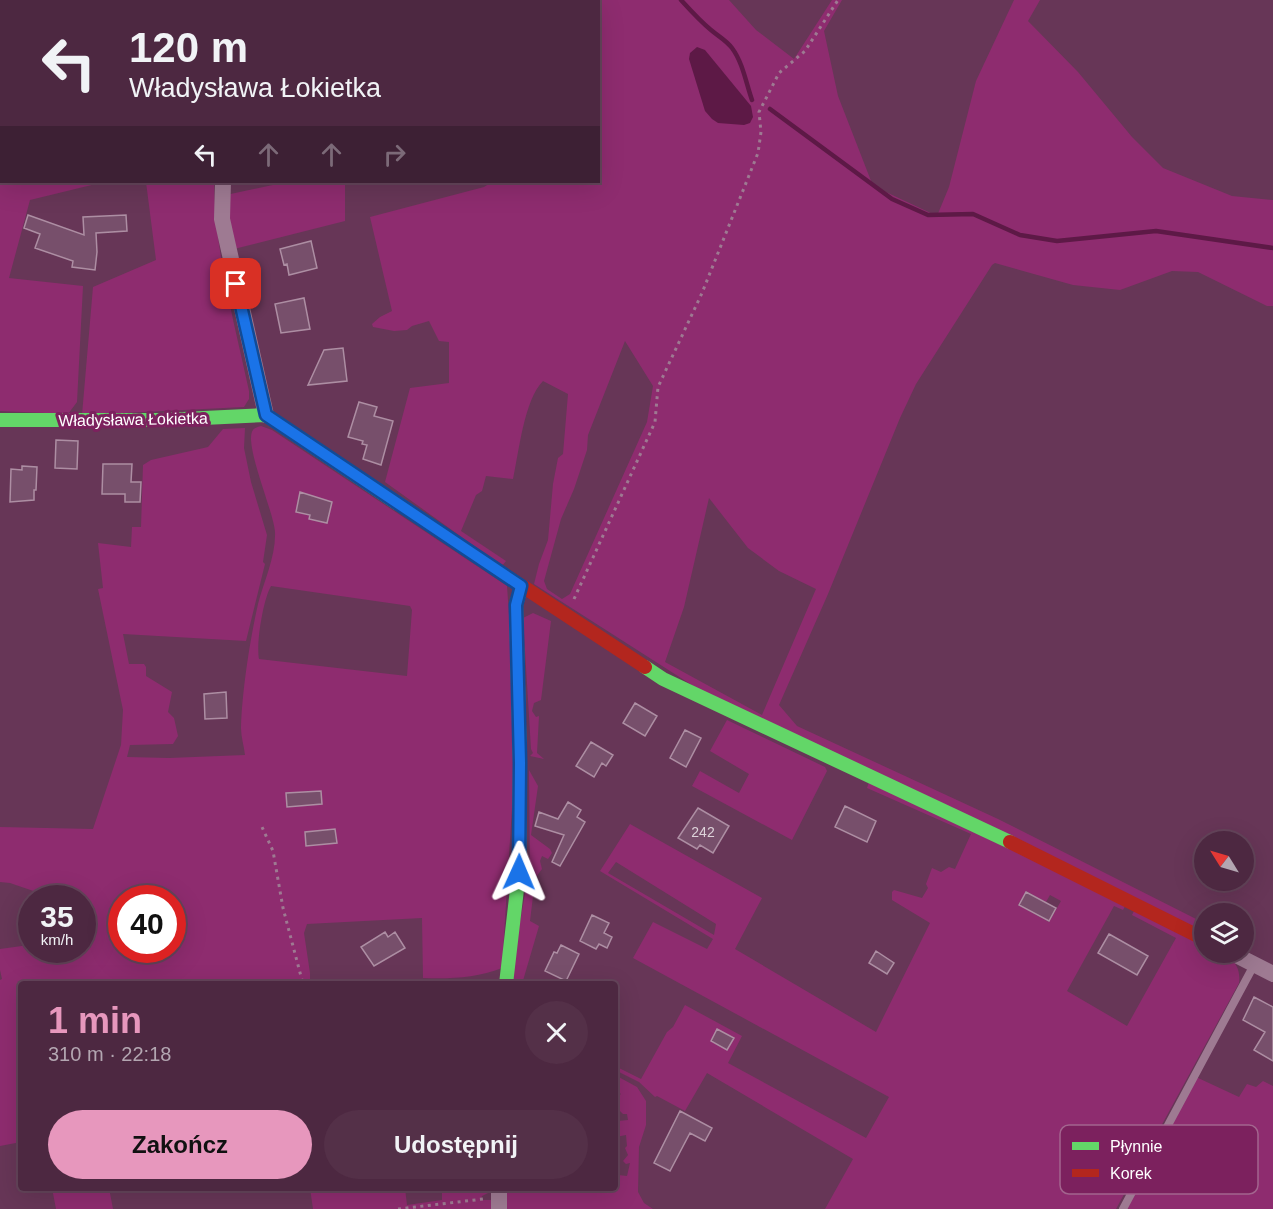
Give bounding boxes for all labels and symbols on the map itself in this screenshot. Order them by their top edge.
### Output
pin [210,258,261,309]
street label: Władysława Łokietka [58,410,208,429]
house number: 242 [691,824,715,840]
north arrow [1194,831,1254,891]
position arrow [487,840,551,904]
speed limit sign: 40 [108,885,186,963]
legend [1060,1125,1258,1194]
text: Płynnie [1110,1138,1163,1155]
text: Korek [1110,1165,1153,1182]

